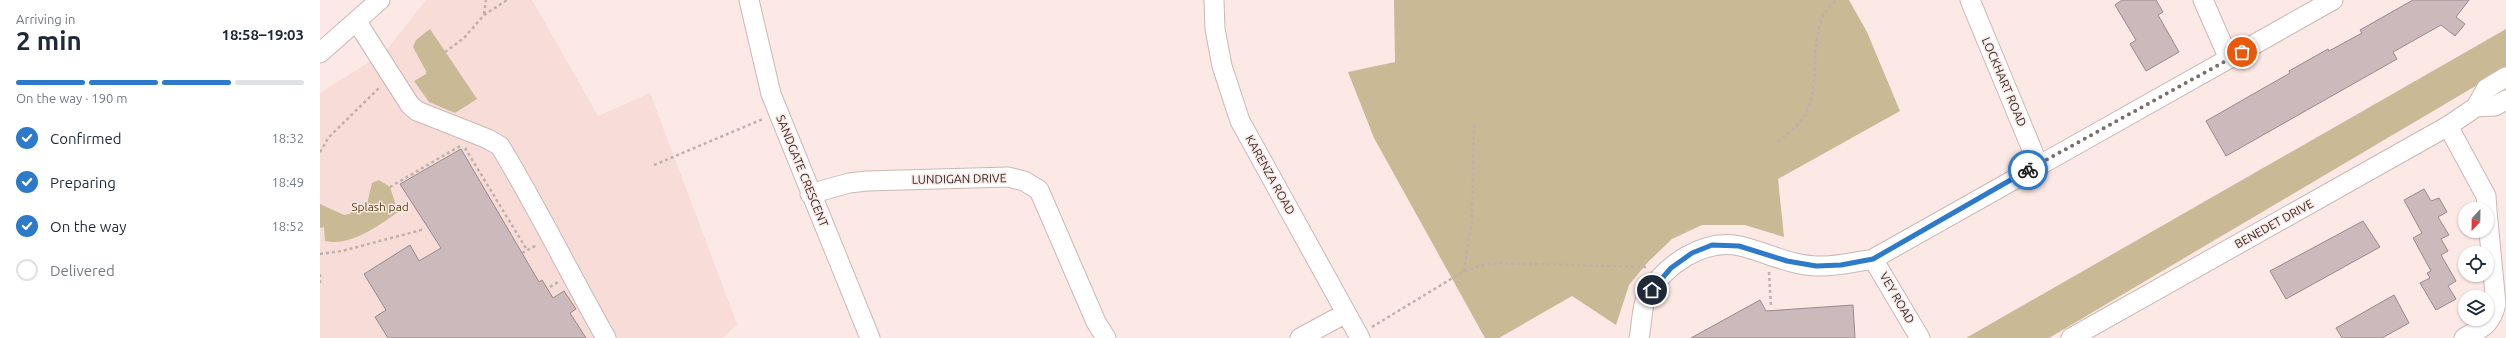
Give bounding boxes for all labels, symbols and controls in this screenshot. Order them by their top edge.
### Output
text: Arriving in [16,12,75,26]
text: 2 min [16,26,82,55]
text: 18:58–19:03 [221,26,304,43]
street label: LOCKHART ROAD [1980,35,2029,128]
pin [2225,35,2259,69]
icon: bag [2231,41,2253,63]
text: On the way · 190 m [16,91,128,105]
street label: SANDGATE CRESCENT [774,113,831,229]
icon: check [16,127,38,149]
text: Confirmed [50,130,122,147]
text: 18:32 [271,131,304,145]
street label: KARENZA ROAD [1243,133,1298,217]
courier [2008,150,2048,190]
icon: bike [2017,159,2039,181]
icon: check [16,171,38,193]
street label: LUNDIGAN DRIVE [911,171,1007,186]
text: Preparing [50,174,116,191]
text: 18:49 [271,175,304,189]
street label: BENEDET DRIVE [2232,197,2315,250]
park label: Splash pad [351,200,409,213]
north arrow [2458,202,2494,238]
map controls [2458,202,2494,326]
icon: check [16,215,38,237]
text: On the way [50,218,126,235]
text: 18:52 [271,219,304,233]
button: locate [2458,246,2494,282]
text: Delivered [50,262,115,279]
street label: VEY ROAD [1878,270,1917,326]
pin [1635,273,1669,307]
icon: home [1641,279,1663,301]
button: layers [2458,290,2494,326]

